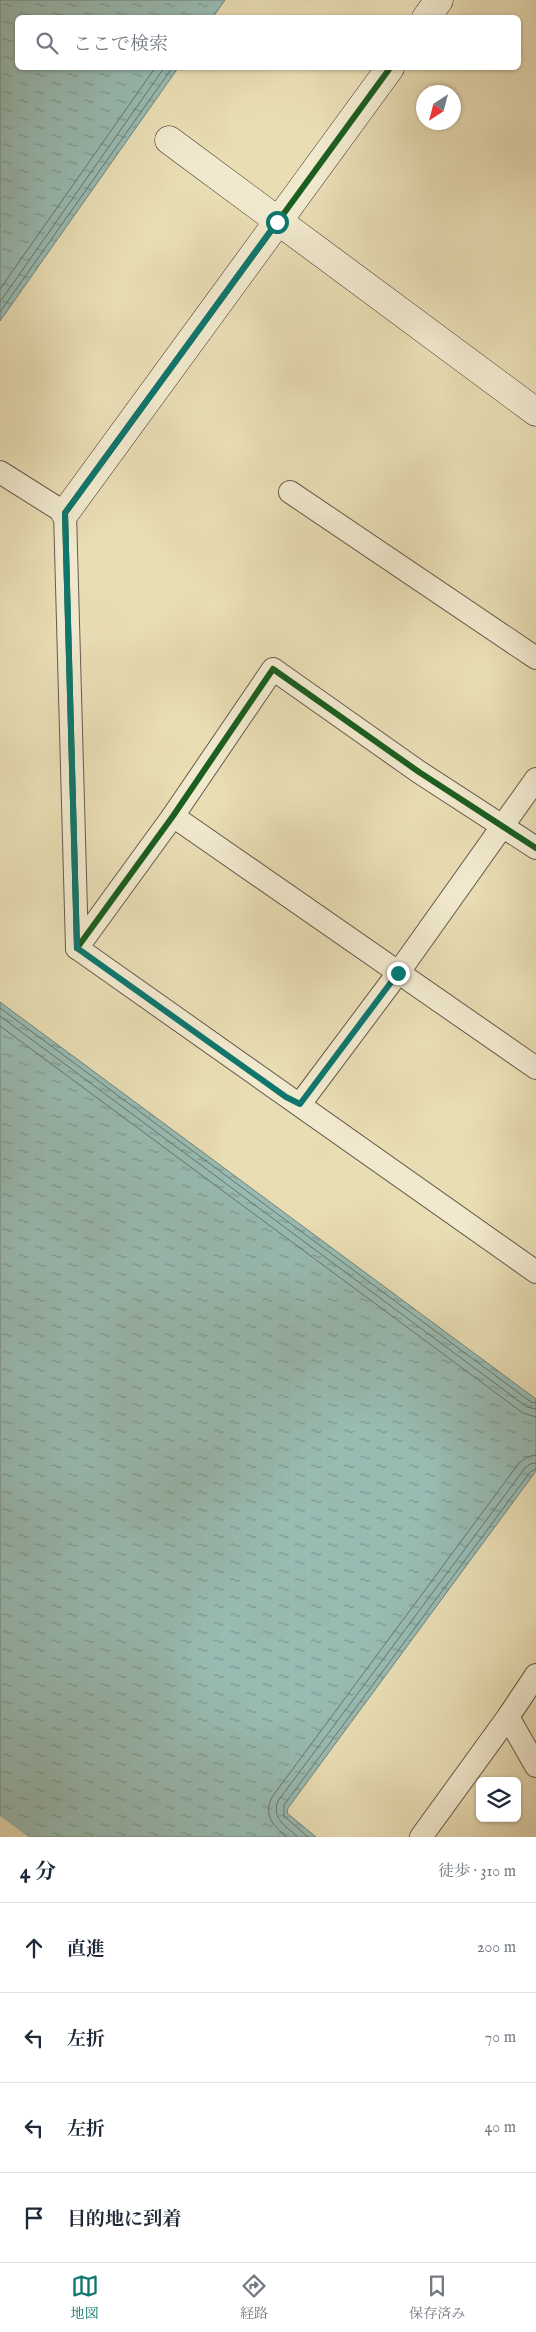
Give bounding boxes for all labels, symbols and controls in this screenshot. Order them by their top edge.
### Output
search box [15,15,521,70]
icon: search [33,29,61,57]
text: ここで検索 [73,33,168,57]
north arrow [416,85,461,130]
route start [266,211,289,234]
route end [387,962,410,985]
map controls [476,1777,521,1822]
button: layers [476,1777,521,1822]
text: 4 分 [20,1859,56,1886]
text: 徒歩 · 310 m [438,1862,516,1882]
icon: ahead [20,1934,48,1962]
text: 直進 [67,1938,105,1962]
text: 200 m [477,1938,516,1958]
icon: left [20,2024,48,2052]
text: 左折 [67,2028,105,2052]
text: 70 m [485,2028,516,2048]
icon: left [20,2114,48,2142]
text: 左折 [67,2118,105,2142]
text: 40 m [484,2118,516,2138]
icon: arrive [20,2204,48,2232]
text: 目的地に到着 [67,2208,181,2232]
tab: 地図 [71,2272,99,2323]
tab: 経路 [240,2272,268,2323]
tab: 保存済み [409,2272,465,2323]

